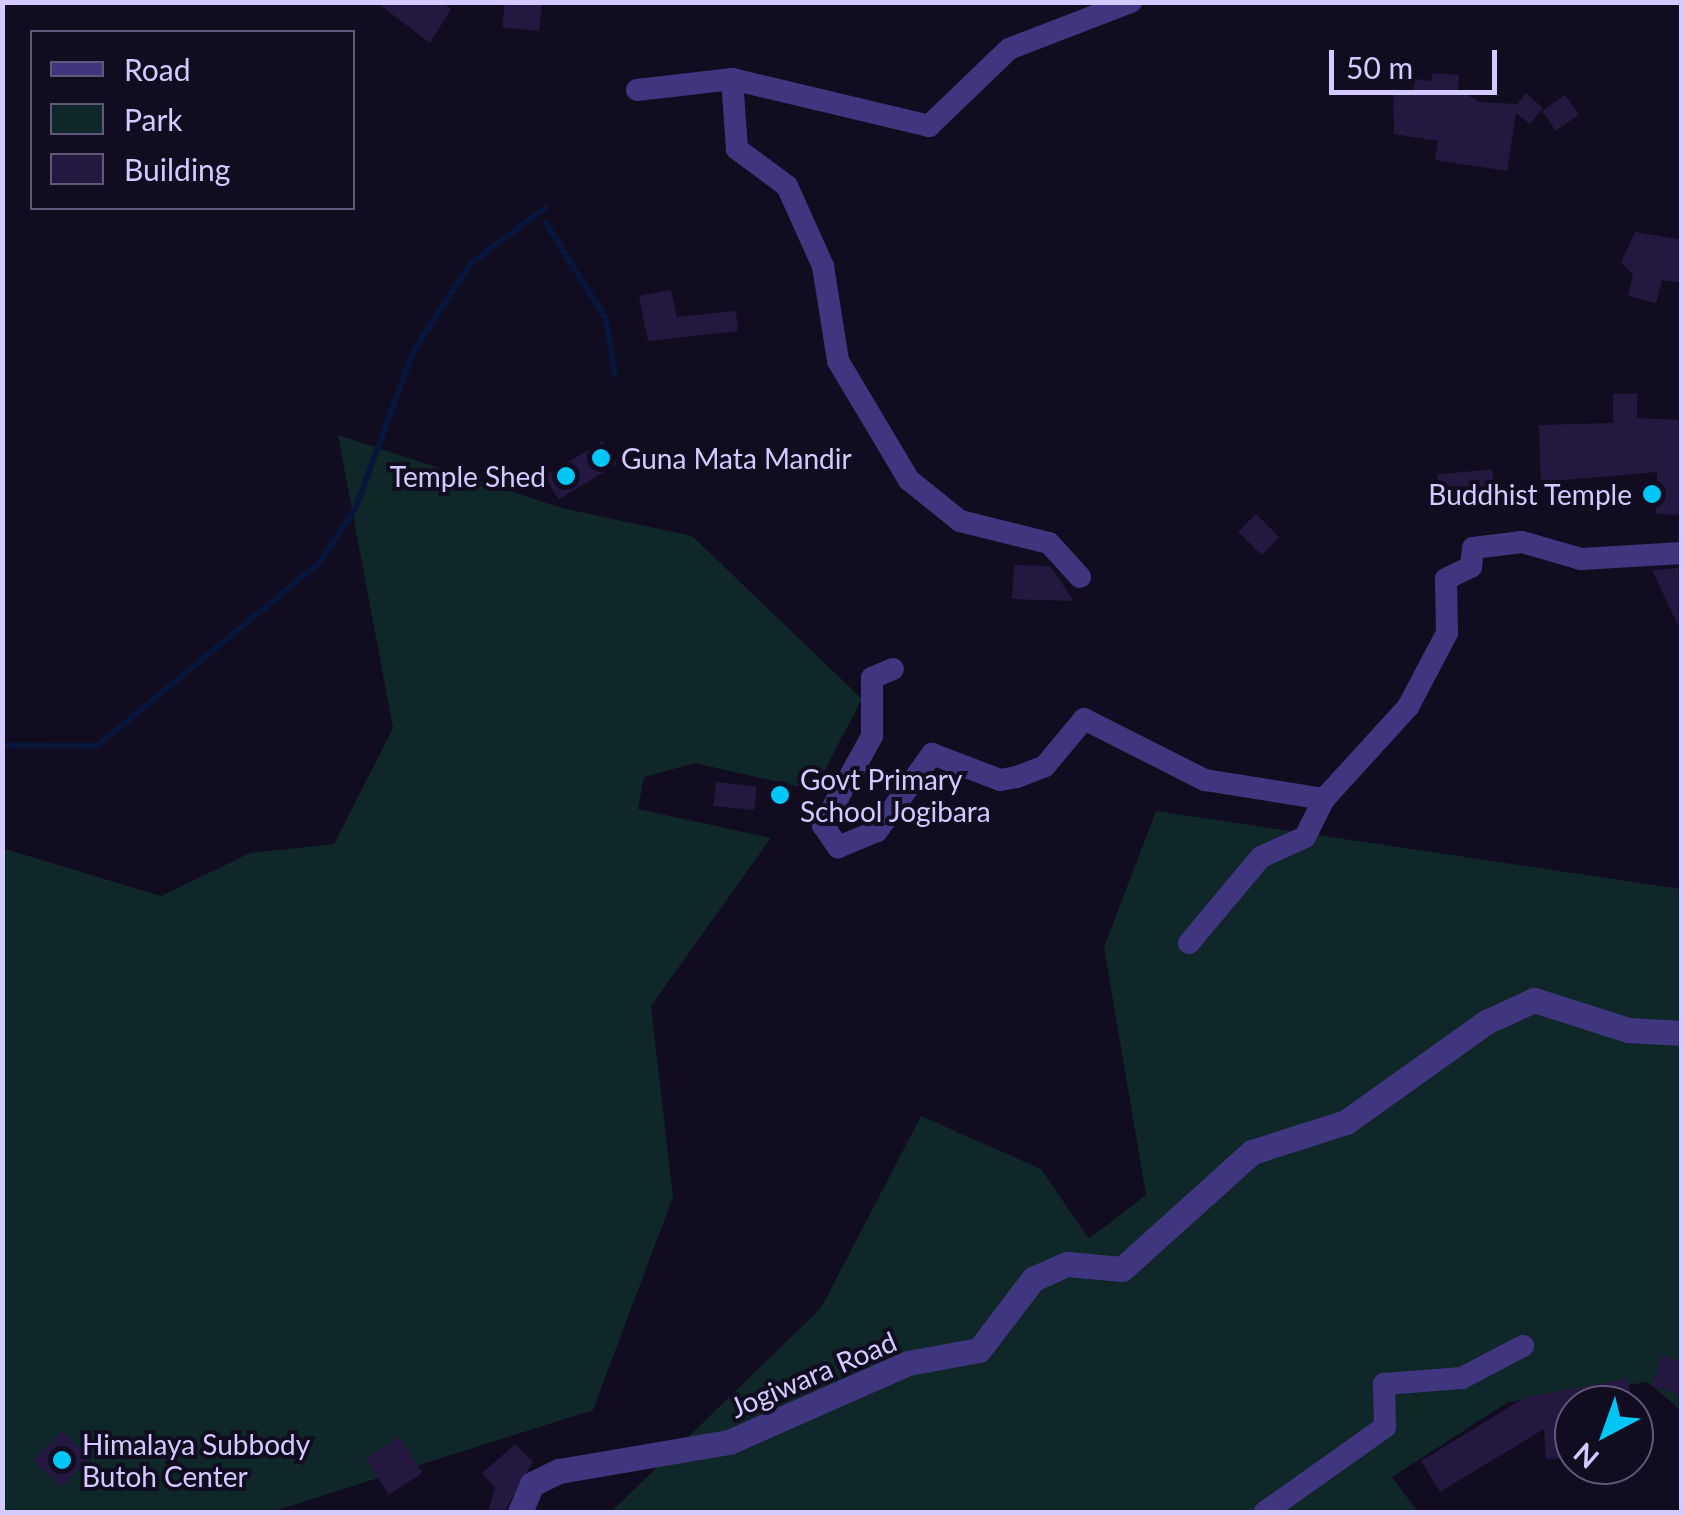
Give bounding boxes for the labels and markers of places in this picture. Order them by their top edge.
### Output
place label: Guna Mata Mandir [621,441,852,475]
marker: Guna Mata Mandir [590,447,612,469]
place label: Temple Shed [390,459,546,493]
marker: Temple Shed [555,465,577,487]
place label: Buddhist Temple [1428,477,1632,511]
marker: Buddhist Temple [1641,483,1663,505]
place label: Govt Primary School Jogibara [800,762,992,828]
marker: Govt Primary School Jogibara [769,784,791,806]
place label: Himalaya Subbody Butoh Center [82,1427,310,1493]
marker: Himalaya Subbody Butoh Center [51,1449,73,1471]

